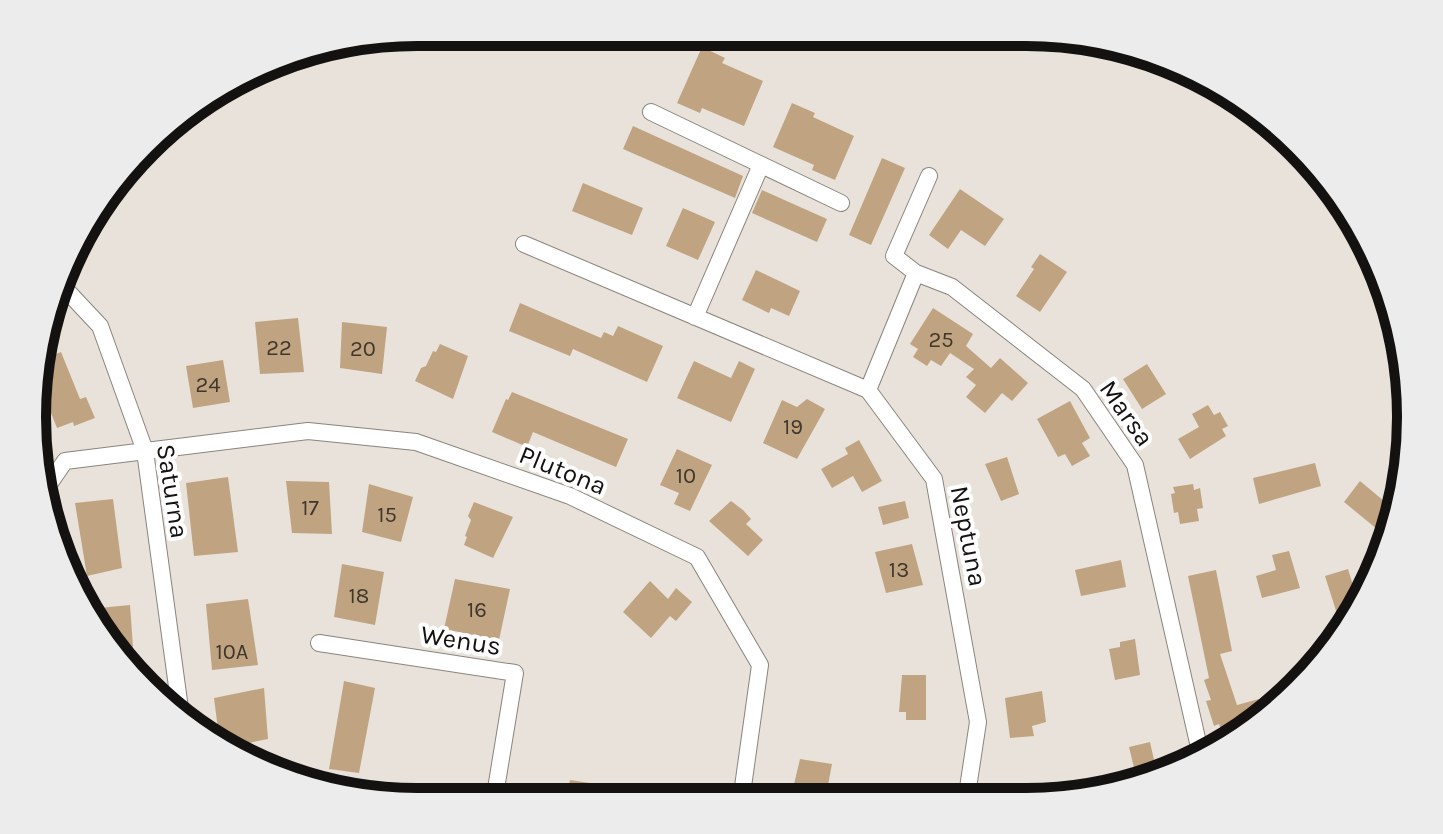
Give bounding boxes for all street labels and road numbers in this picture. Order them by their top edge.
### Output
street label: Marsa [1093,374,1160,452]
street label: Plutona [515,439,611,502]
street label: Saturna [150,442,195,540]
street label: Neptuna [944,483,993,589]
street label: Wenus [419,619,503,662]

